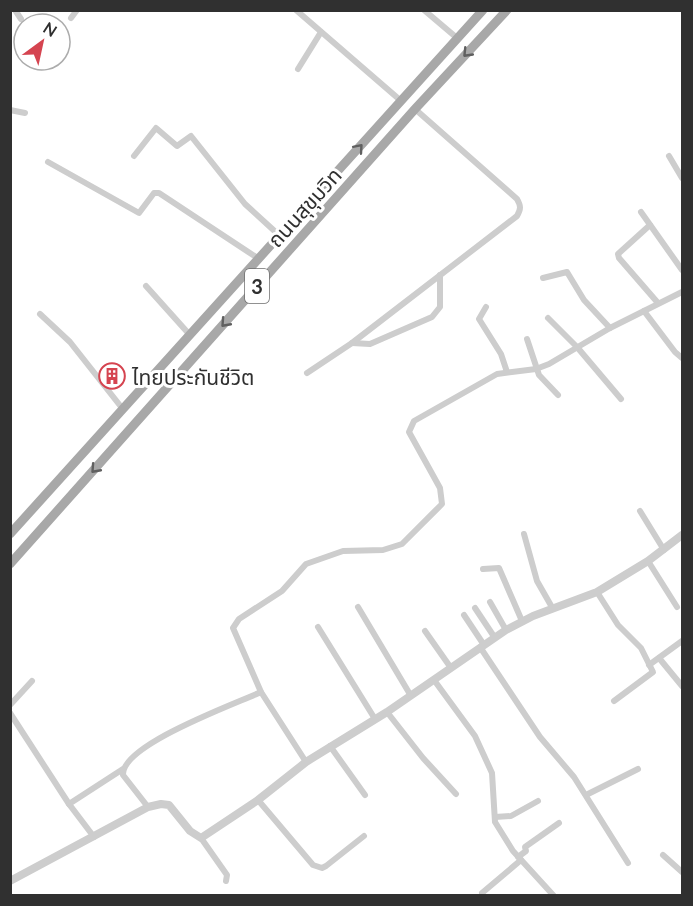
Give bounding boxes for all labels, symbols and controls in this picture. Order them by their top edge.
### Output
north arrow [12,12,72,72]
text: N [40,18,61,40]
one-way arrow [463,46,474,56]
one-way arrow [352,144,363,155]
street label: ถนนสุขุมวิท [262,162,348,253]
road number: 3 [245,269,269,303]
one-way arrow [221,316,232,327]
building icon: ไทยประกันชีวิต [97,361,127,391]
place label: ไทยประกันชีวิต [131,364,254,389]
one-way arrow [91,462,102,473]

